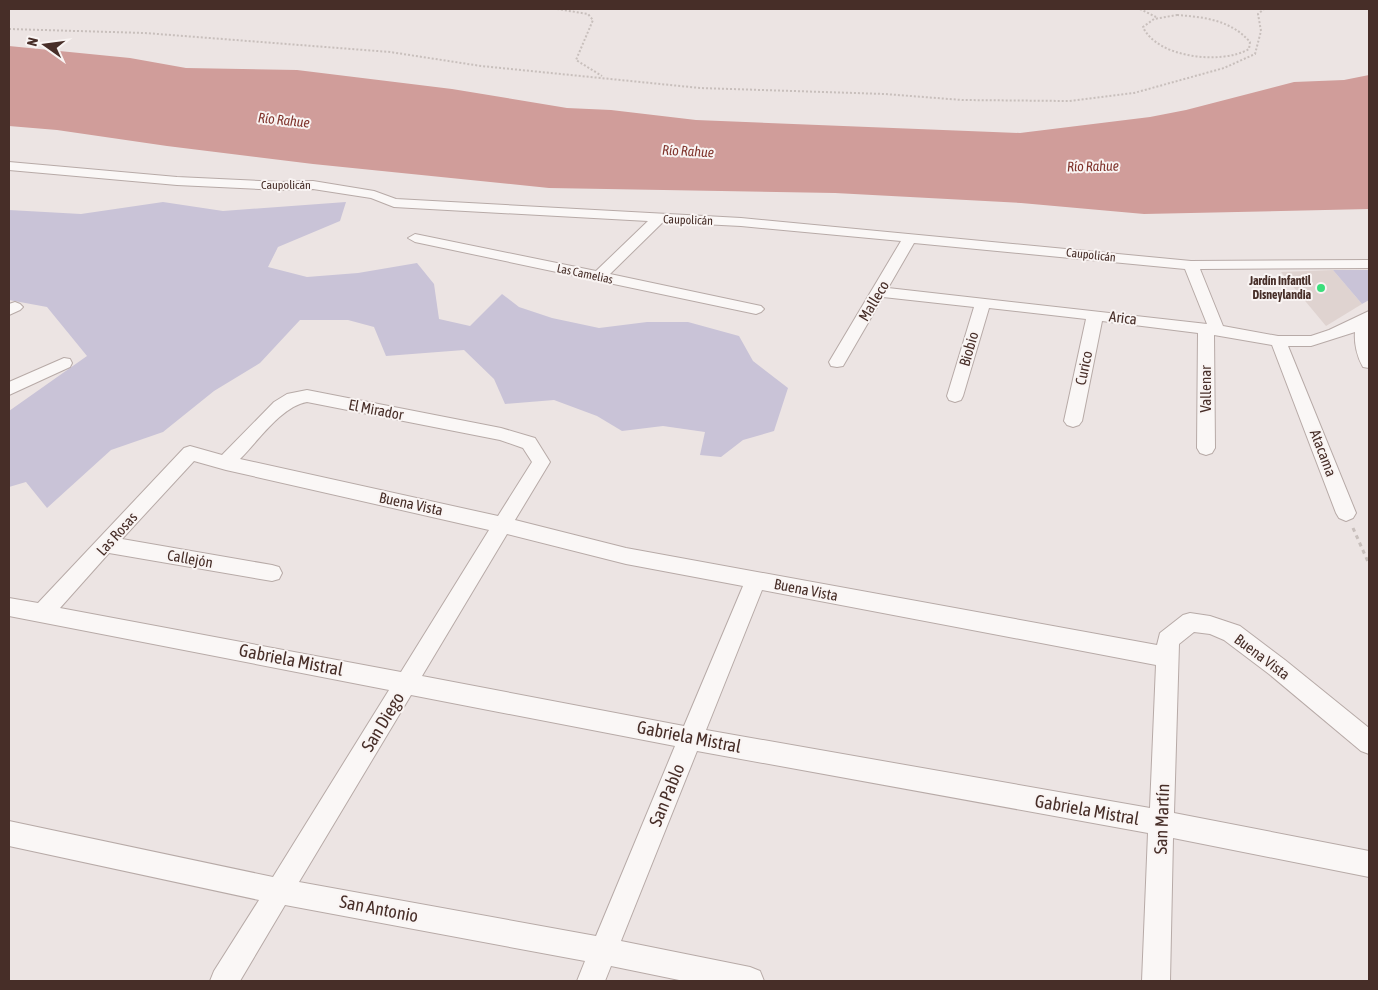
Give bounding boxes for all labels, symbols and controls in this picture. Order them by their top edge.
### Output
north arrow [20,20,70,70]
text: N [24,36,41,48]
water label: Río Rahue [257,109,311,131]
water label: Río Rahue [662,142,714,160]
water label: Río Rahue [1067,158,1119,174]
street label: Caupolicán [261,178,311,192]
street label: Caupolicán [663,212,713,228]
street label: Caupolicán [1065,245,1117,265]
street label: Las Camelias [556,261,614,287]
place label: Jardín Infantil Disneylandia [1248,274,1312,302]
street label: Malleco [855,277,892,324]
marker: Jardín Infantil Disneylandia [1315,282,1327,294]
street label: Arica [1108,307,1138,328]
street label: Biobio [955,330,982,368]
street label: Curico [1072,349,1095,387]
street label: Vallenar [1197,365,1214,413]
street label: El Mirador [347,396,406,423]
street label: Atacama [1307,427,1340,479]
street label: Buena Vista [378,488,445,519]
street label: Las Rosas [93,509,140,559]
street label: Callejón [166,546,214,571]
street label: Buena Vista [773,575,840,604]
street label: Buena Vista [1231,630,1293,683]
street label: Gabriela Mistral [237,639,345,680]
street label: San Diego [357,688,408,755]
street label: Gabriela Mistral [635,716,743,757]
street label: San Pablo [645,760,689,829]
street label: San Martín [1150,783,1173,855]
street label: Gabriela Mistral [1033,790,1141,829]
street label: San Antonio [338,891,420,926]

